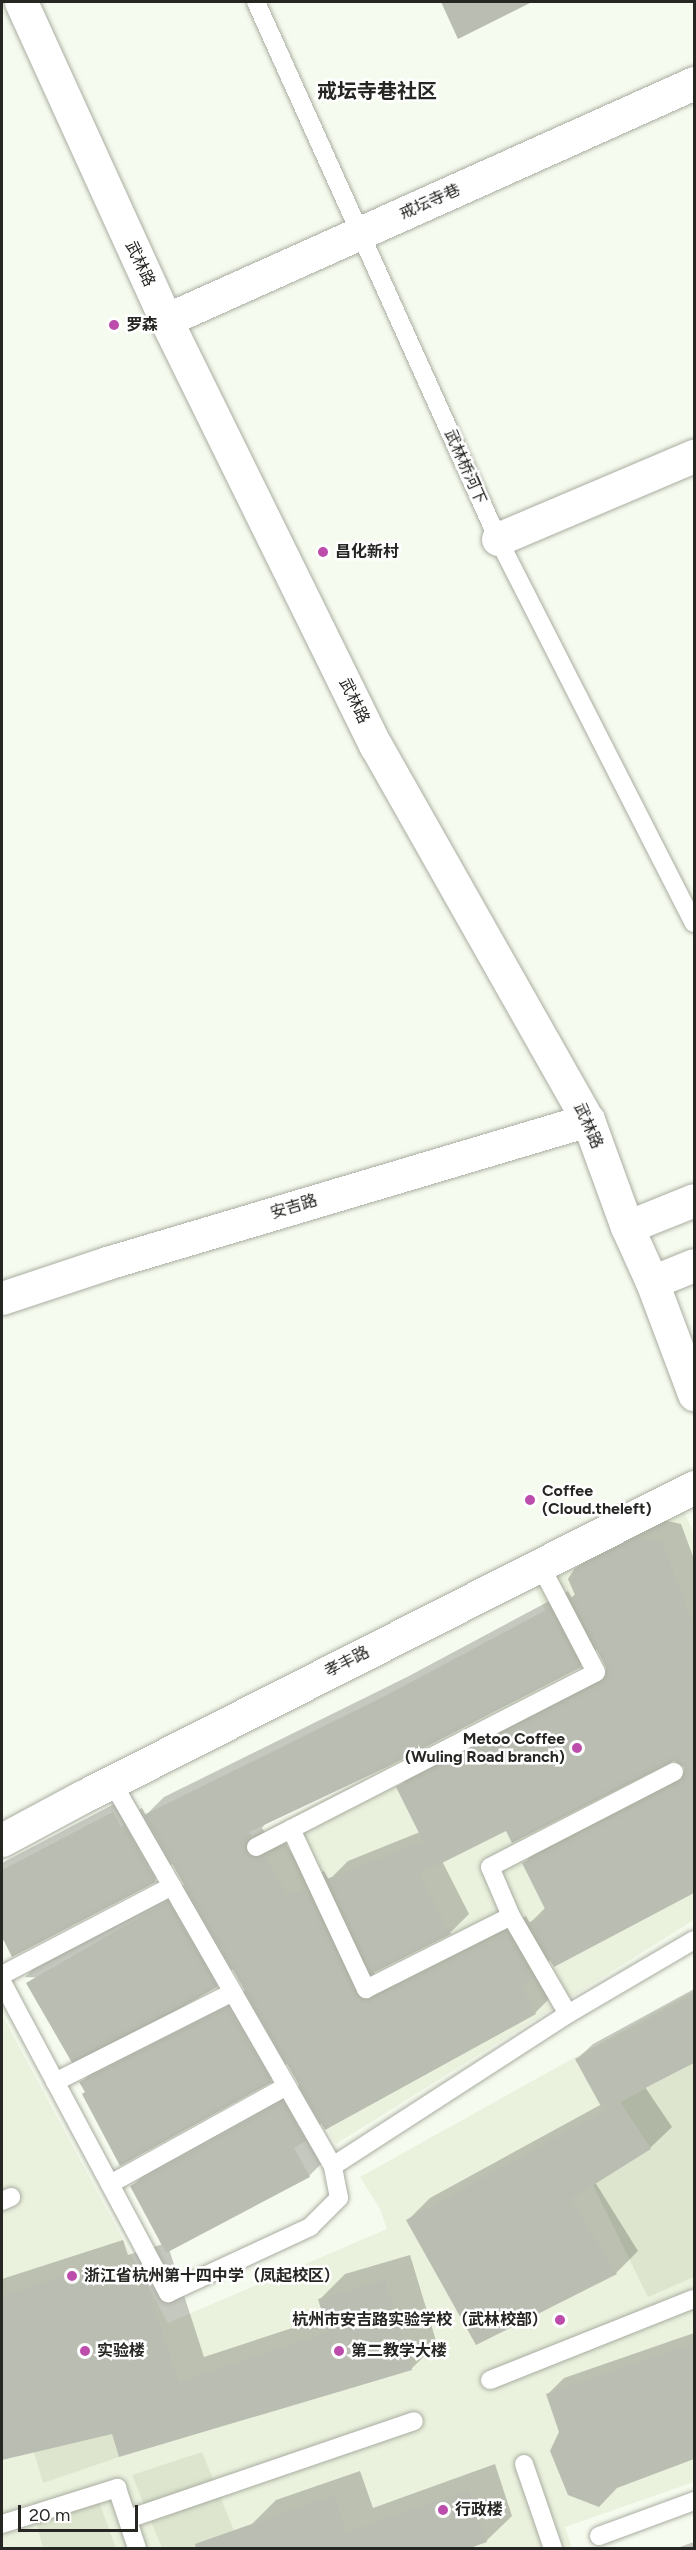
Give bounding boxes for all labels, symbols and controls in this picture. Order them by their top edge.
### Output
district label: 戒坛寺巷社区 [317,79,437,103]
street label: 戒坛寺巷 [397,180,463,224]
street label: 武林路 [121,238,159,290]
place label: 罗森 [126,315,158,335]
marker: 罗森 [107,318,121,332]
street label: 武林桥河下 [440,427,490,507]
place label: 昌化新村 [335,542,399,562]
marker: 昌化新村 [316,545,330,559]
street label: 武林路 [335,675,373,727]
street label: 武林路 [569,1100,607,1152]
street label: 安吉路 [268,1191,320,1223]
place label: Coffee (Cloud.theleft) [542,1481,652,1519]
marker: Coffee (Cloud.theleft) [523,1493,537,1507]
street label: 孝丰路 [321,1643,373,1681]
place label: Metoo Coffee (Wuling Road branch) [405,1729,565,1767]
marker: Metoo Coffee (Wuling Road branch) [570,1741,584,1755]
place label: 浙江省杭州第十四中学（凤起校区） [84,2266,340,2286]
marker: 浙江省杭州第十四中学（凤起校区） [65,2269,79,2283]
place label: 杭州市安吉路实验学校（武林校部） [292,2310,548,2330]
marker: 杭州市安吉路实验学校（武林校部） [553,2313,567,2327]
place label: 实验楼 [97,2341,145,2361]
place label: 第二教学大楼 [351,2341,447,2361]
marker: 实验楼 [78,2344,92,2358]
marker: 第二教学大楼 [332,2344,346,2358]
scale bar [21,2493,141,2531]
place label: 行政楼 [455,2500,503,2520]
marker: 行政楼 [436,2503,450,2517]
text: 20 m [29,2504,70,2526]

